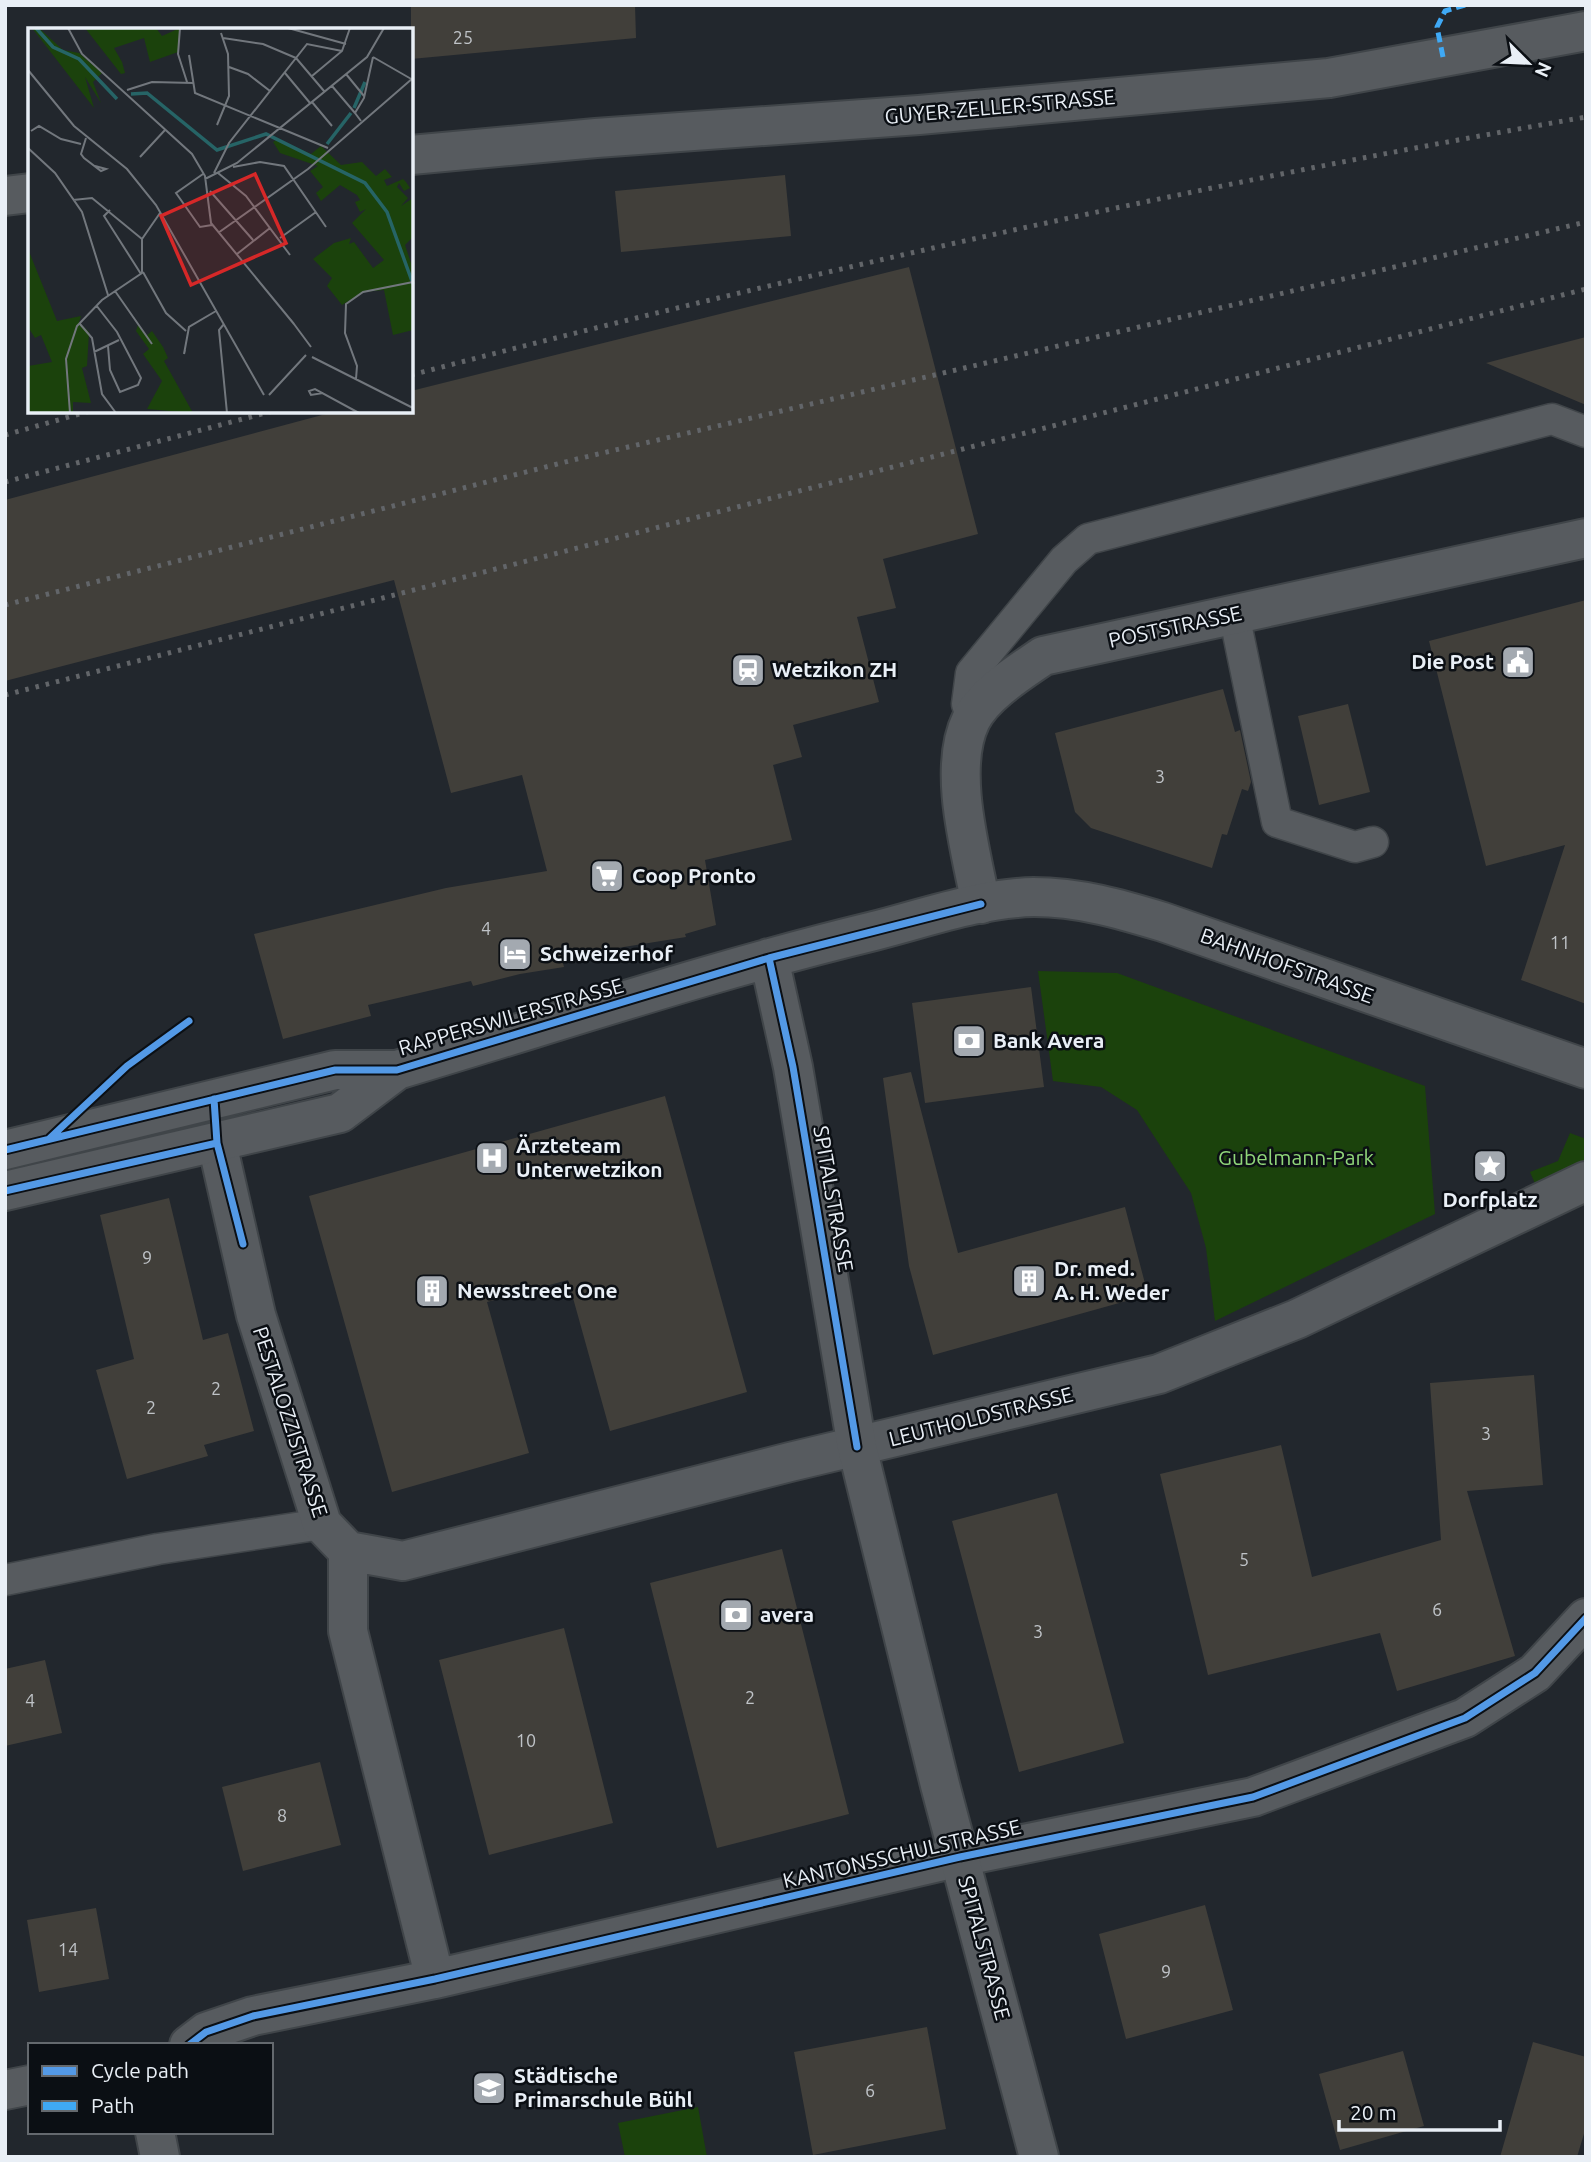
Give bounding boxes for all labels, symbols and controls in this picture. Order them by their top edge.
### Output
house number: 25 [453,27,473,47]
inset map [28,28,413,413]
north arrow [1493,28,1563,98]
text: N [1531,59,1556,81]
street label: GUYER-ZELLER-STRASSE [884,84,1116,128]
street label: POSTSTRASSE [1106,600,1244,652]
public building icon: Die Post [1499,643,1537,681]
place label: Die Post [1411,649,1494,673]
station icon: Wetzikon ZH [729,651,767,689]
place label: Wetzikon ZH [772,657,897,681]
house number: 3 [1155,766,1165,786]
supermarket icon: Coop Pronto [588,857,626,895]
place label: Coop Pronto [632,863,756,887]
house number: 4 [481,918,491,938]
street label: BAHNHOFSTRASSE [1197,923,1377,1008]
house number: 11 [1550,932,1570,952]
hotel icon: Schweizerhof [496,935,534,973]
place label: Schweizerhof [540,941,673,965]
street label: RAPPERSWILERSTRASSE [396,972,626,1060]
bank icon: Bank Avera [950,1022,988,1060]
place label: Bank Avera [993,1028,1104,1052]
street label: SPITALSTRASSE [809,1124,859,1274]
place label: Ärzteteam Unterwetzikon [516,1133,663,1181]
hospital icon: Ärzteteam Unterwetzikon [473,1139,511,1177]
park label: Gubelmann-Park [1218,1145,1374,1169]
place icon: Dorfplatz [1471,1147,1509,1185]
place label: Dorfplatz [1442,1187,1538,1211]
house number: 9 [142,1247,152,1267]
place label: Dr. med. A. H. Weder [1054,1256,1170,1304]
building icon: Dr. med. A. H. Weder [1010,1262,1048,1300]
building icon: Newsstreet One [413,1272,451,1310]
place label: Newsstreet One [457,1278,618,1302]
street label: PESTALOZZISTRASSE [249,1323,333,1520]
house number: 2 [211,1378,221,1398]
street label: LEUTHOLDSTRASSE [886,1382,1075,1451]
house number: 2 [146,1397,156,1417]
house number: 3 [1481,1423,1491,1443]
house number: 5 [1239,1549,1249,1569]
bank icon: avera [717,1596,755,1634]
house number: 6 [1432,1599,1442,1619]
place label: avera [760,1602,814,1626]
house number: 3 [1033,1621,1043,1641]
house number: 2 [745,1687,755,1707]
house number: 4 [25,1690,35,1710]
house number: 10 [516,1730,536,1750]
house number: 8 [277,1805,287,1825]
street label: KANTONSSCHULSTRASSE [780,1814,1023,1892]
street label: SPITALSTRASSE [954,1873,1016,2022]
house number: 14 [58,1939,78,1959]
house number: 9 [1161,1961,1171,1981]
legend [28,2043,273,2134]
text: Cycle path [91,2058,189,2082]
place label: Städtische Primarschule Bühl [514,2063,693,2111]
school or university icon: Städtische Primarschule Bühl [470,2069,508,2107]
house number: 6 [865,2080,875,2100]
scale bar [1339,2088,1500,2132]
text: Path [91,2093,134,2117]
text: 20 m [1350,2100,1397,2124]

